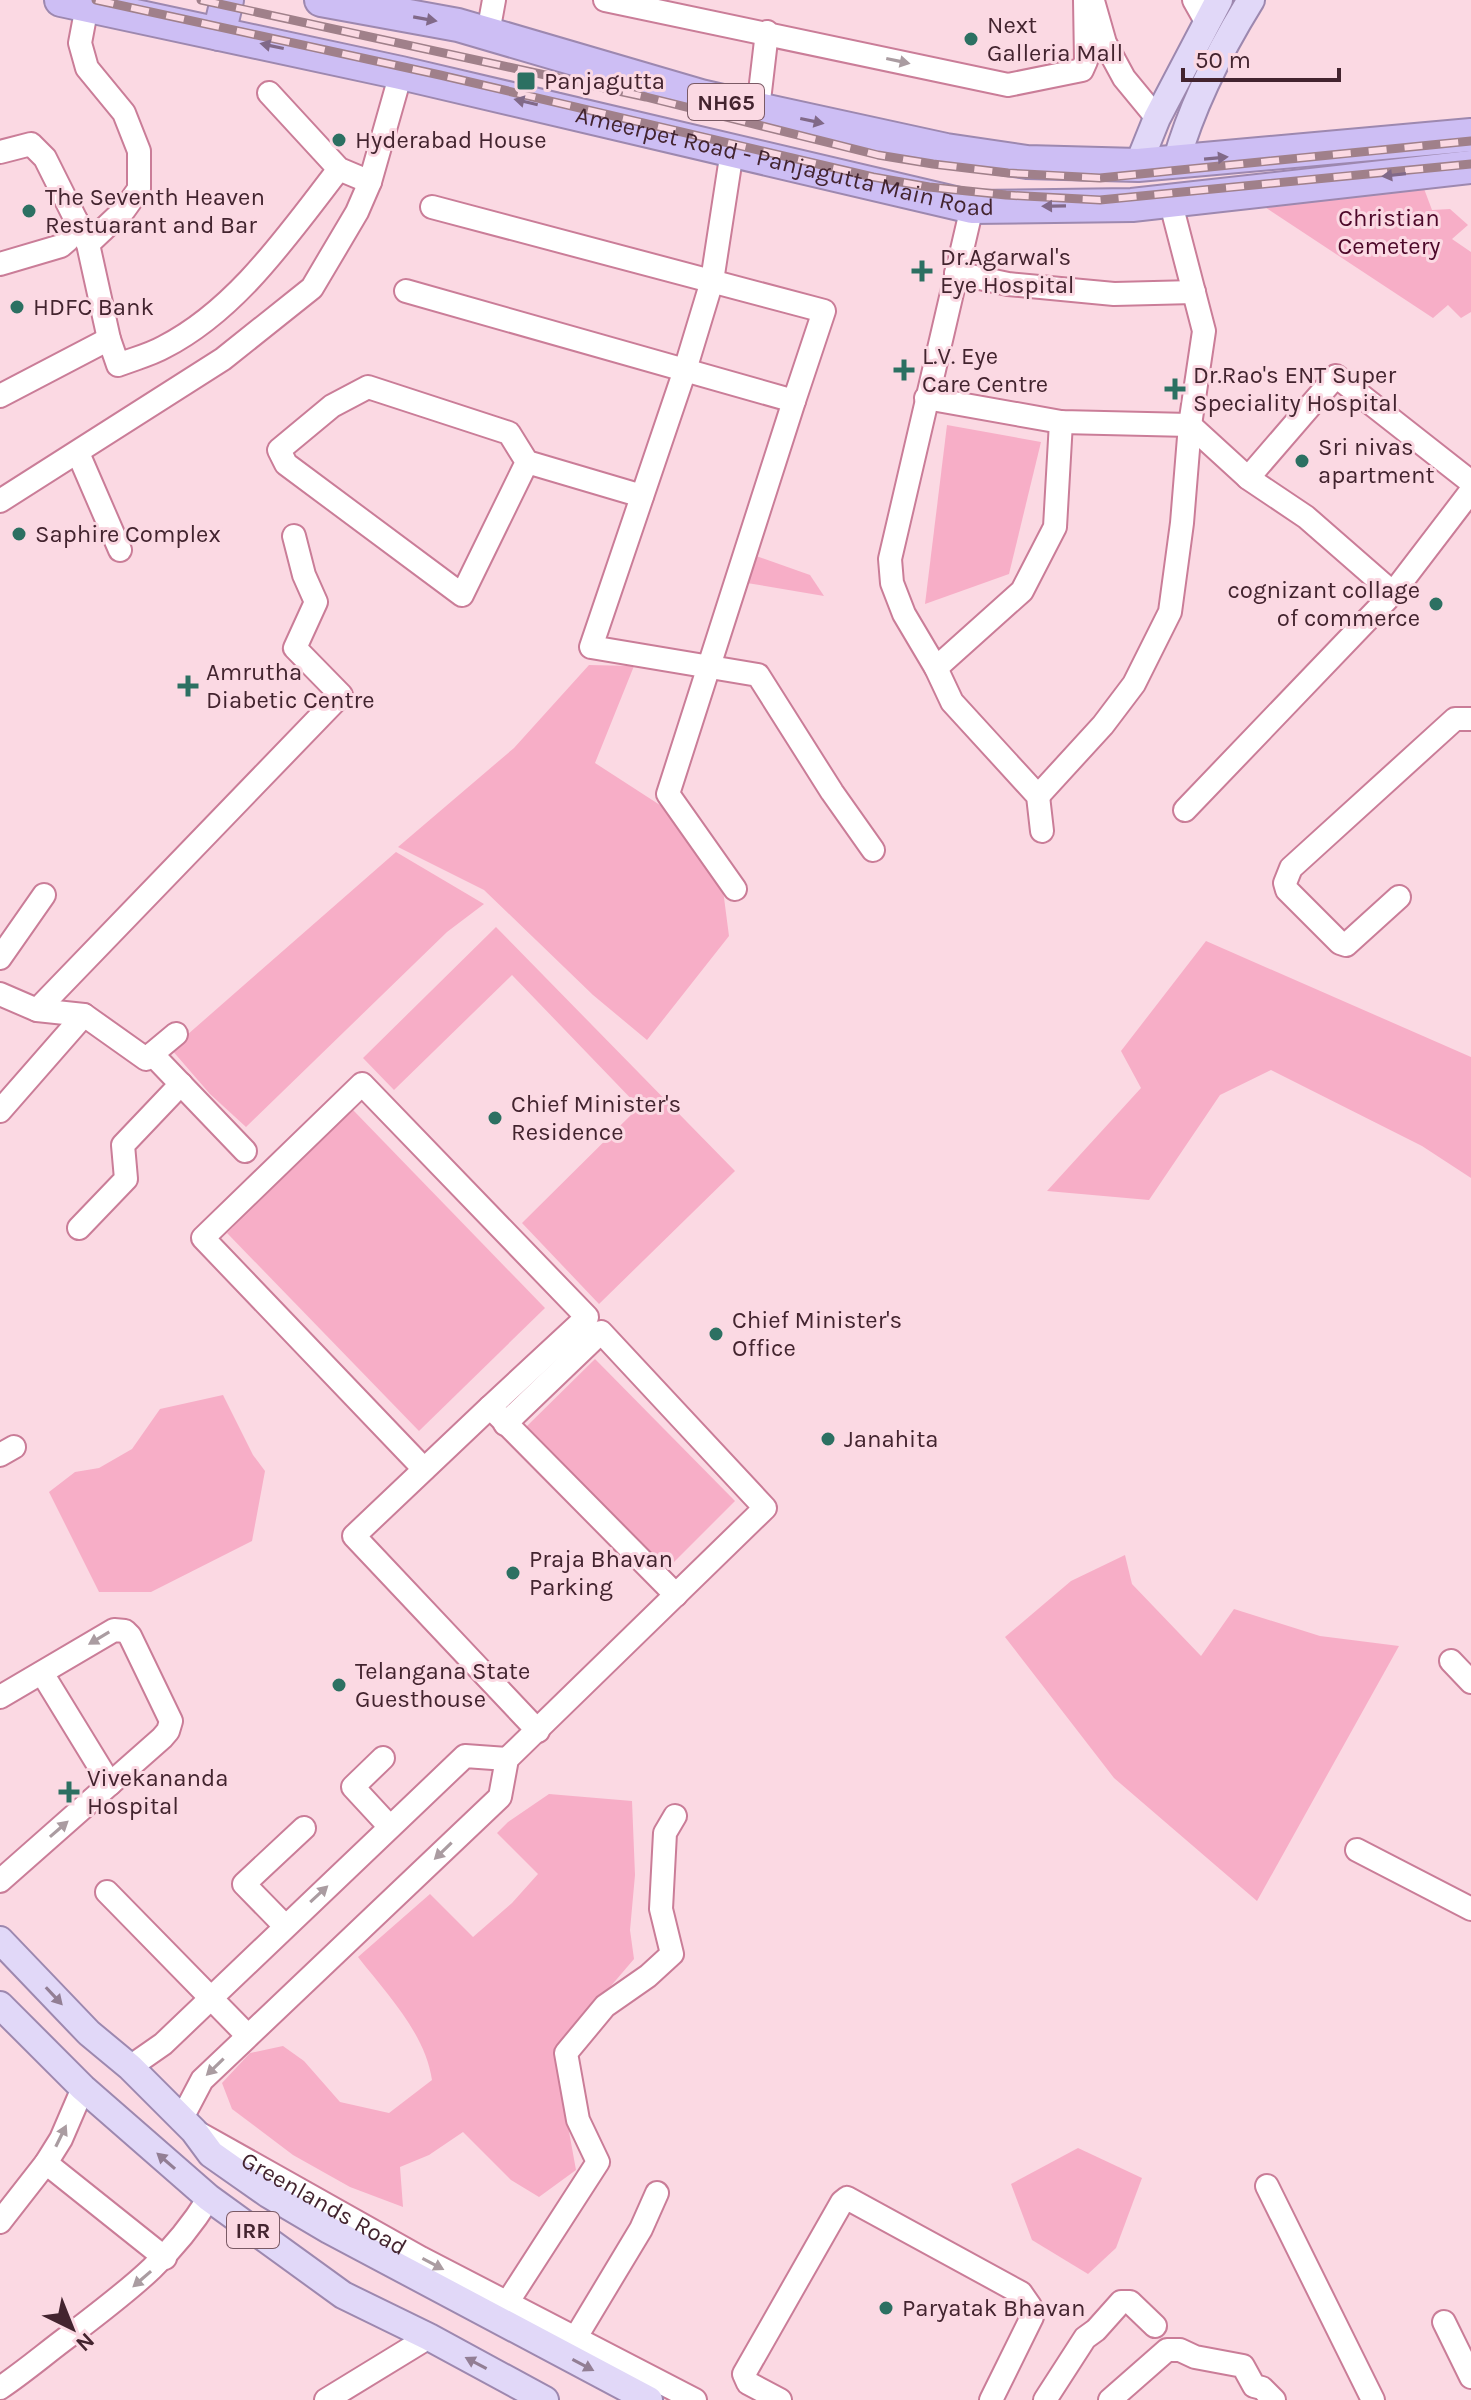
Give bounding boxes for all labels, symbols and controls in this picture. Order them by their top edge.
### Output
place label: Next Galleria Mall [987,11,1123,67]
one-way arrow [413,13,438,25]
marker: Next Galleria Mall [962,30,980,48]
scale bar [1183,32,1339,82]
one-way arrow [260,39,285,51]
text: 50 m [1195,46,1251,74]
one-way arrow [886,55,911,68]
place label: Panjagutta [544,67,665,95]
marker: Panjagutta [515,70,537,92]
road number: NH65 [688,84,764,120]
one-way arrow [513,95,538,108]
street label: Ameerpet Road - Panjagutta Main Road [573,100,994,221]
one-way arrow [799,115,824,128]
place label: Hyderabad House [355,126,547,154]
marker: Hyderabad House [330,131,348,149]
one-way arrow [1204,152,1229,165]
one-way arrow [1381,169,1406,182]
place label: The Seventh Heaven Restuarant and Bar [45,183,265,239]
one-way arrow [1041,200,1066,212]
marker: The Seventh Heaven Restuarant and Bar [20,202,38,220]
park label: Christian Cemetery [1337,204,1441,260]
place label: Dr.Agarwal's Eye Hospital [940,243,1075,299]
marker: Dr.Agarwal's Eye Hospital [911,260,933,282]
place label: HDFC Bank [33,293,154,321]
marker: HDFC Bank [8,298,26,316]
place label: L.V. Eye Care Centre [922,342,1048,398]
marker: L.V. Eye Care Centre [893,359,915,381]
place label: Dr.Rao's ENT Super Speciality Hospital [1193,361,1398,417]
marker: Dr.Rao's ENT Super Speciality Hospital [1164,378,1186,400]
place label: Sri nivas apartment [1318,433,1434,489]
marker: Sri nivas apartment [1293,452,1311,470]
place label: Saphire Complex [35,520,221,548]
marker: Saphire Complex [10,525,28,543]
place label: cognizant collage of commerce [1227,576,1420,632]
marker: cognizant collage of commerce [1427,595,1445,613]
place label: Amrutha Diabetic Centre [206,658,375,714]
marker: Amrutha Diabetic Centre [177,675,199,697]
place label: Chief Minister's Residence [511,1090,681,1146]
marker: Chief Minister's Residence [486,1109,504,1127]
place label: Chief Minister's Office [732,1306,902,1362]
marker: Chief Minister's Office [707,1325,725,1343]
place label: Janahita [844,1425,938,1453]
marker: Janahita [819,1430,837,1448]
place label: Praja Bhavan Parking [529,1545,673,1601]
marker: Praja Bhavan Parking [504,1564,522,1582]
one-way arrow [88,1631,110,1645]
place label: Telangana State Guesthouse [355,1657,530,1713]
marker: Telangana State Guesthouse [330,1676,348,1694]
place label: Vivekananda Hospital [87,1764,228,1820]
marker: Vivekananda Hospital [58,1781,80,1803]
one-way arrow [49,1821,68,1839]
one-way arrow [434,1841,453,1859]
one-way arrow [310,1885,329,1903]
one-way arrow [44,1986,62,2005]
one-way arrow [206,2058,225,2076]
one-way arrow [54,2124,68,2147]
street label: Greenlands Road [236,2146,412,2261]
one-way arrow [157,2152,176,2170]
road number: IRR [227,2212,279,2248]
one-way arrow [422,2257,445,2270]
one-way arrow [132,2270,152,2287]
north arrow [32,2288,112,2368]
place label: Paryatak Bhavan [902,2294,1085,2322]
marker: Paryatak Bhavan [877,2299,895,2317]
text: N [70,2327,100,2357]
one-way arrow [465,2356,488,2370]
one-way arrow [571,2358,594,2372]

